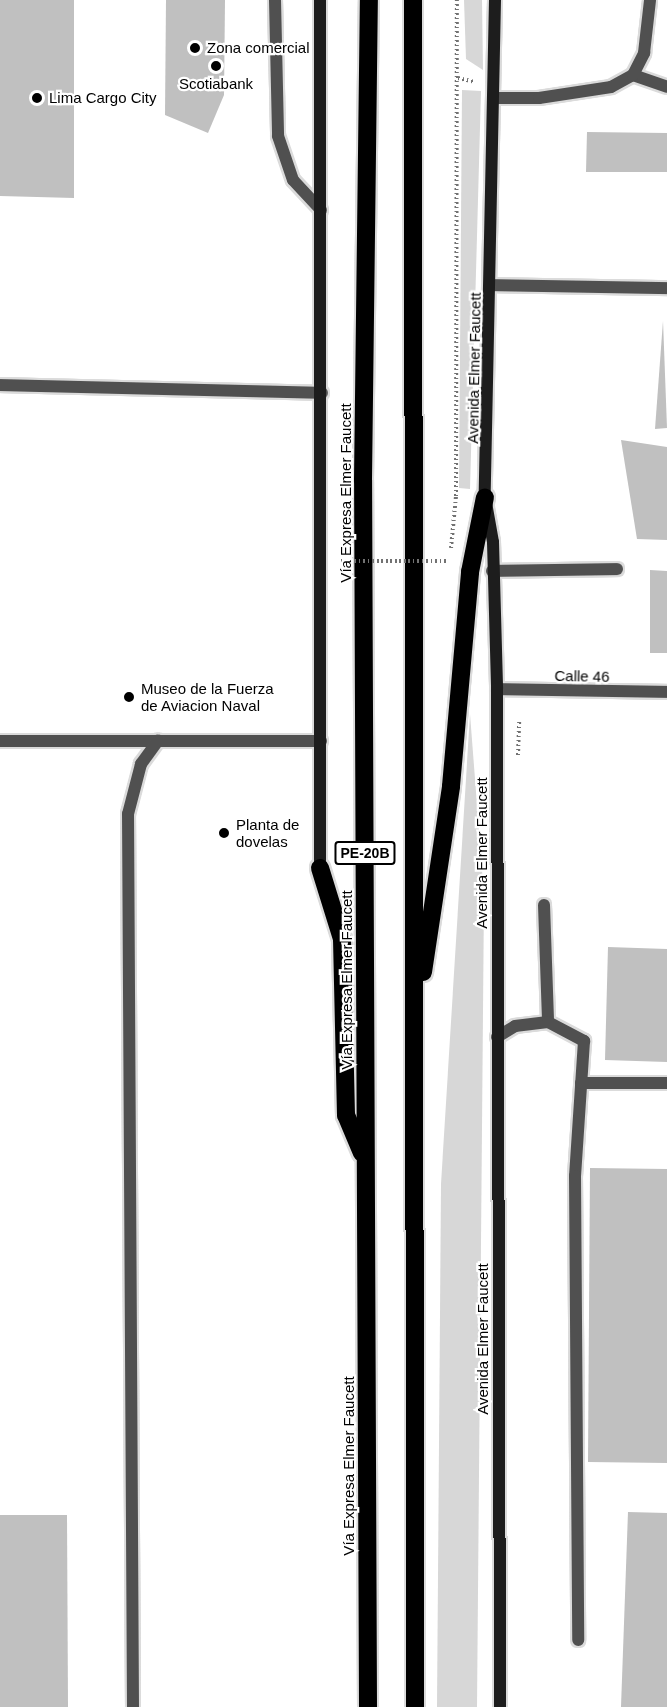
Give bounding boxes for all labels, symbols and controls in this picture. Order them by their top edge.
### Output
place label: Zona comercial [207,39,310,57]
marker: Zona comercial [188,41,202,55]
marker: Scotiabank [209,59,223,73]
place label: Scotiabank [179,75,253,93]
place label: Lima Cargo City [49,89,157,107]
marker: Lima Cargo City [30,91,44,105]
street label: Avenida Elmer Faucett [464,292,484,444]
street label: Vía Expresa Elmer Faucett [337,403,355,583]
street label: Calle 46 [554,667,610,685]
place label: Museo de la Fuerza de Aviacion Naval [141,679,274,714]
marker: Museo de la Fuerza de Aviacion Naval [122,690,136,704]
street label: Avenida Elmer Faucett [473,777,491,929]
place label: Planta de dovelas [236,815,299,850]
marker: Planta de dovelas [217,826,231,840]
road number: PE-20B [334,842,397,864]
street label: Vía Expresa Elmer Faucett [338,890,356,1070]
street label: Avenida Elmer Faucett [474,1263,492,1415]
street label: Vía Expresa Elmer Faucett [340,1376,358,1556]

